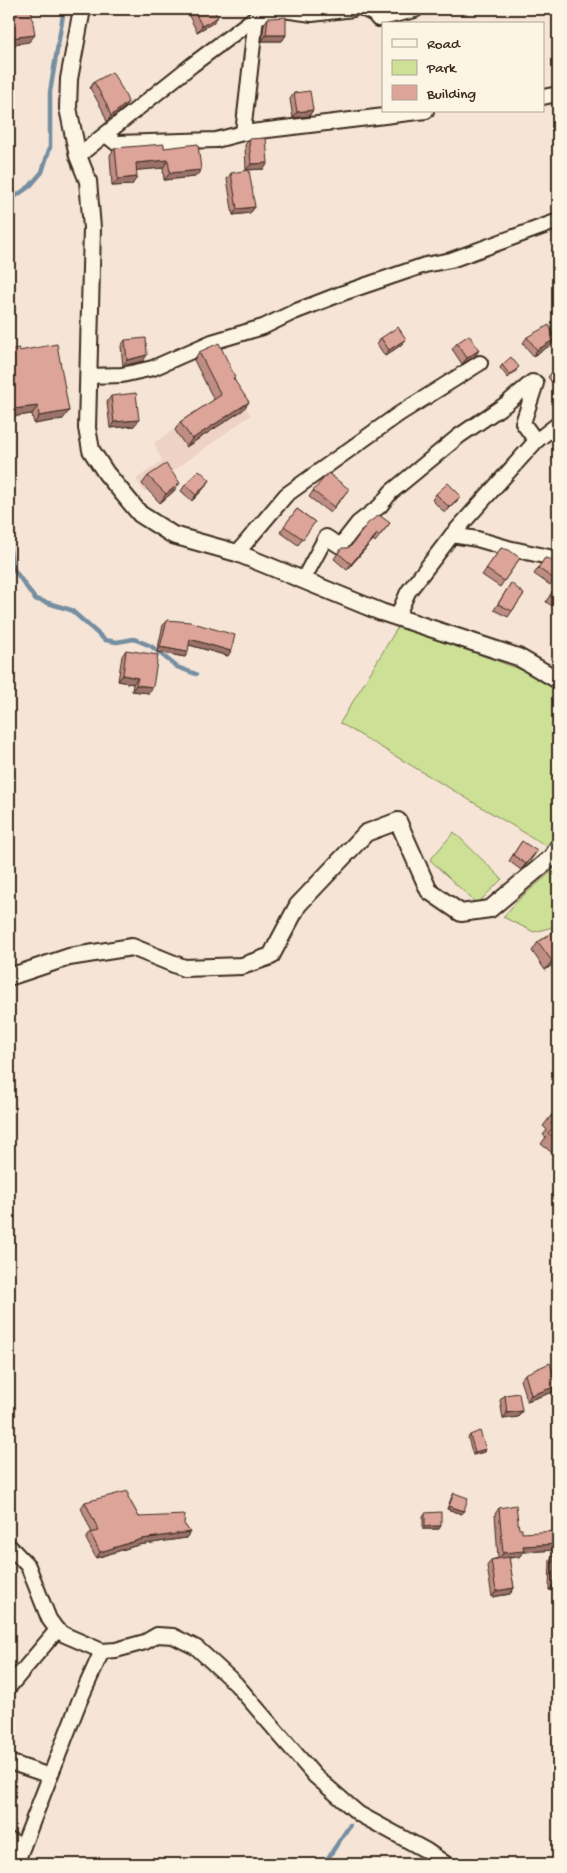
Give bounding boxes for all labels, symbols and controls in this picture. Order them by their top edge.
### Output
legend [382,22,544,112]
text: Road [427,36,461,54]
text: Park [426,60,457,78]
text: Building [426,86,476,104]

